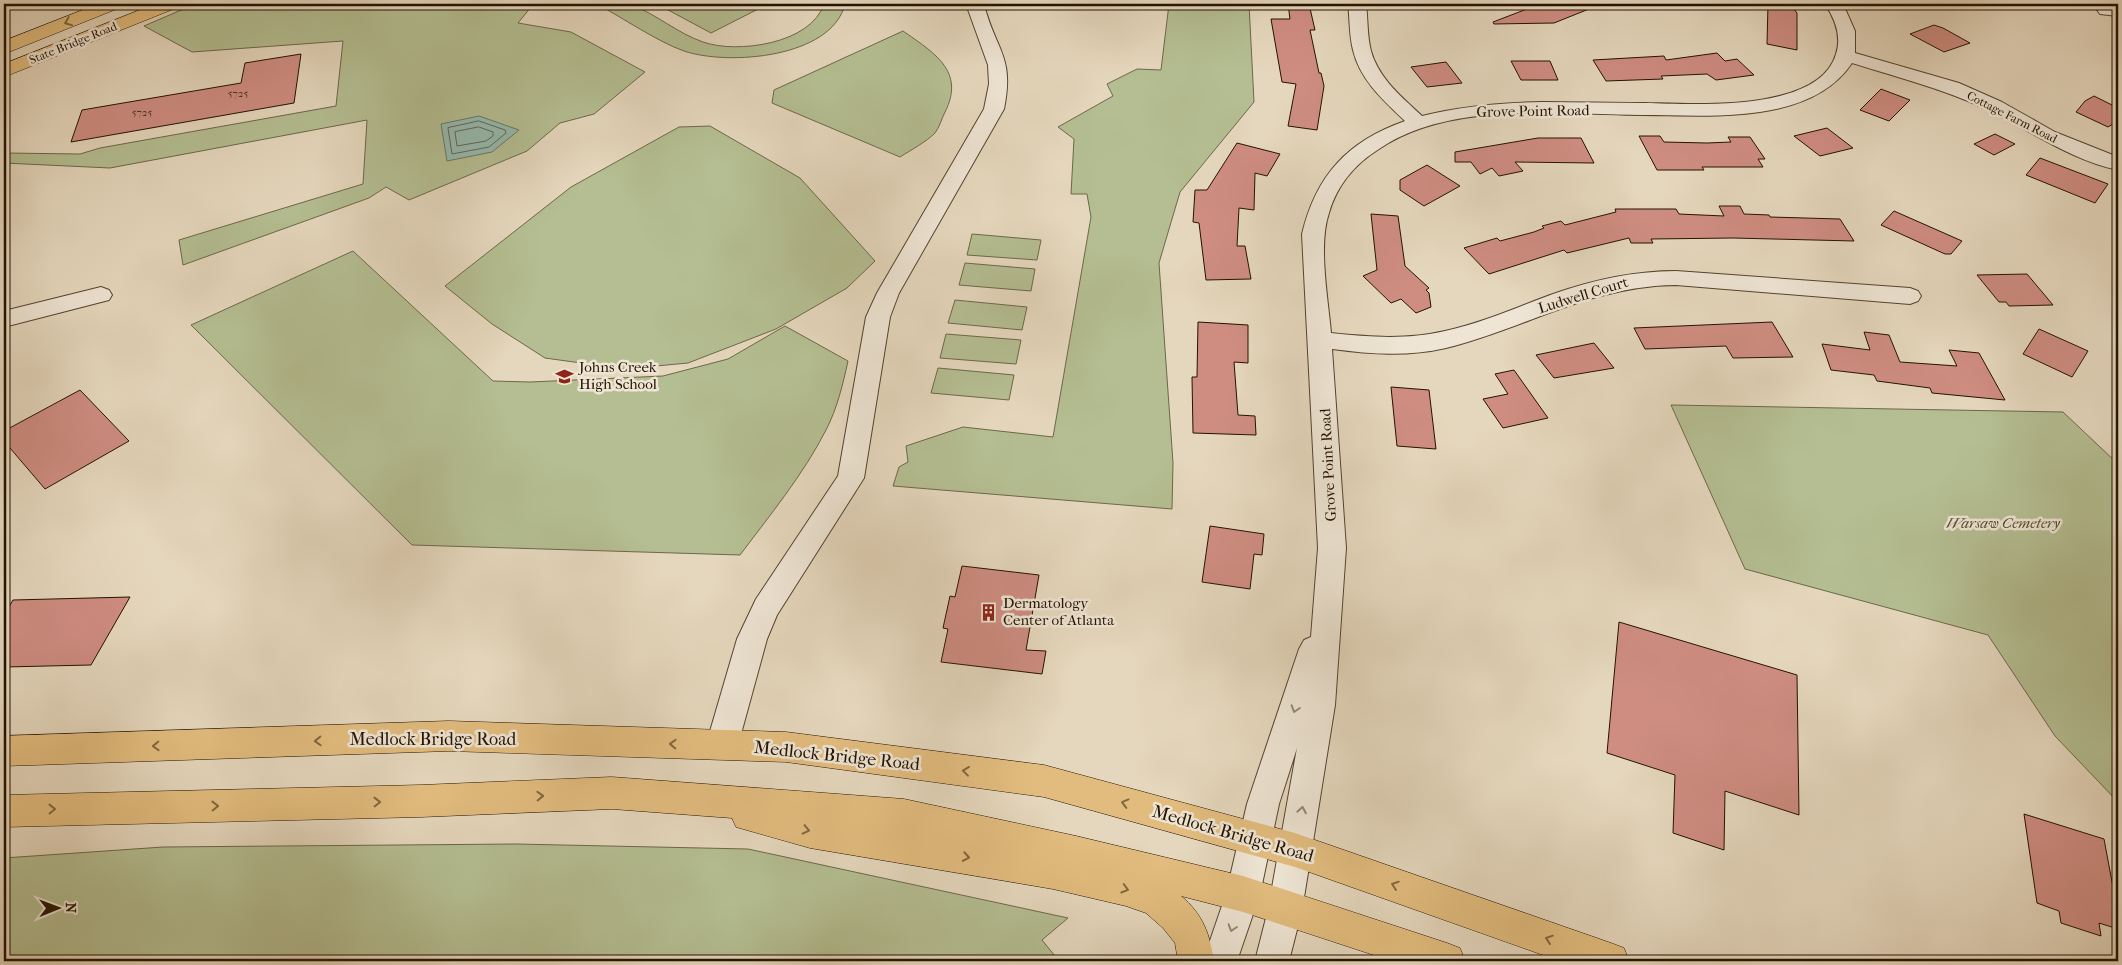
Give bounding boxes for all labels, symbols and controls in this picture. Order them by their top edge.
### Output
one-way arrow [64,16,73,26]
street label: State Bridge Road [27,19,119,67]
house number: 5725 [228,87,248,100]
street label: Cottage Farm Road [1965,88,2060,146]
street label: Grove Point Road [1476,101,1591,121]
house number: 5725 [132,106,152,119]
street label: Ludwell Court [1536,273,1631,317]
place label: Johns Creek High School [578,358,657,393]
school or university icon: Johns Creek High School [555,366,575,386]
street label: Grove Point Road [1316,407,1340,522]
park label: Warsaw Cemetery [1946,514,2061,532]
place label: Dermatology Center of Atlanta [1003,594,1115,629]
building icon: Dermatology Center of Atlanta [979,602,999,622]
one-way arrow [1291,704,1301,712]
street label: Medlock Bridge Road [350,729,517,750]
one-way arrow [314,735,322,746]
street label: Medlock Bridge Road [753,737,921,775]
one-way arrow [669,739,677,749]
one-way arrow [152,741,160,751]
one-way arrow [962,766,970,777]
one-way arrow [536,791,544,802]
one-way arrow [374,797,382,807]
one-way arrow [1121,798,1130,809]
one-way arrow [212,801,219,811]
street label: Medlock Bridge Road [1150,801,1316,867]
one-way arrow [49,804,57,815]
one-way arrow [1296,806,1306,814]
one-way arrow [801,824,810,835]
one-way arrow [962,852,970,862]
one-way arrow [1391,881,1400,891]
north arrow [32,882,82,932]
one-way arrow [1121,883,1129,893]
text: N [62,902,79,914]
one-way arrow [1227,923,1237,932]
one-way arrow [1545,934,1553,944]

